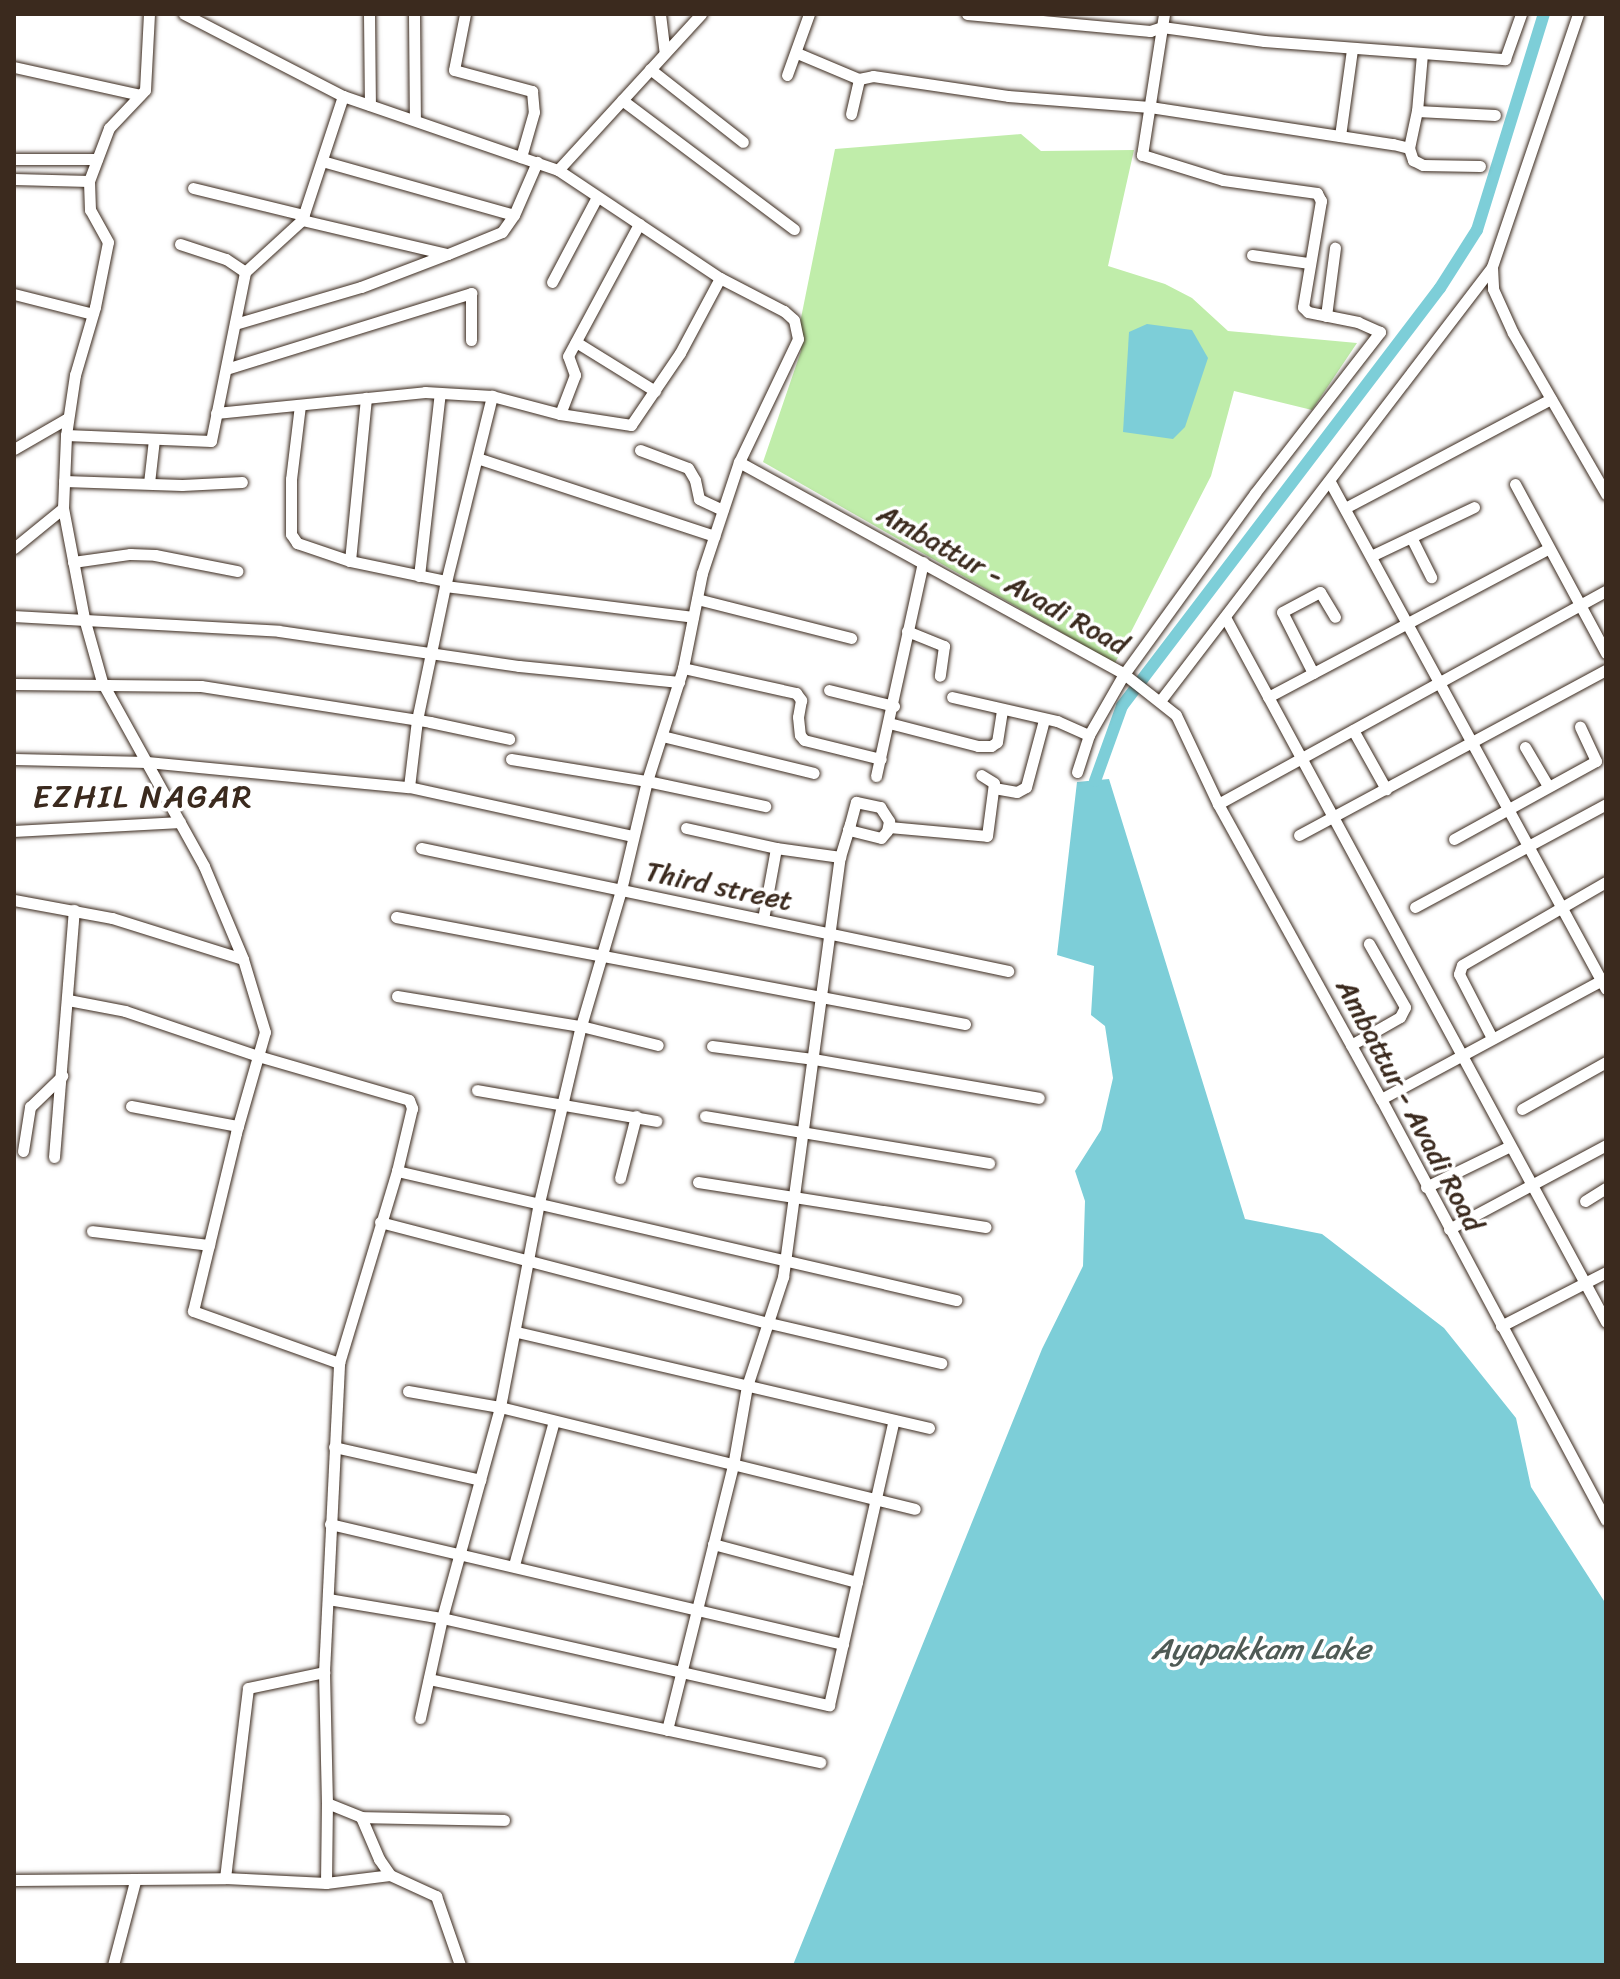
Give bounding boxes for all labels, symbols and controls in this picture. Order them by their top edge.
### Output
street label: Ambattur - Avadi Road [872,496,1134,662]
district label: EZHIL NAGAR [34,778,252,816]
street label: Third street [643,854,795,918]
street label: Ambattur - Avadi Road [1329,973,1491,1237]
water label: Ayapakkam Lake [1151,1631,1371,1667]

